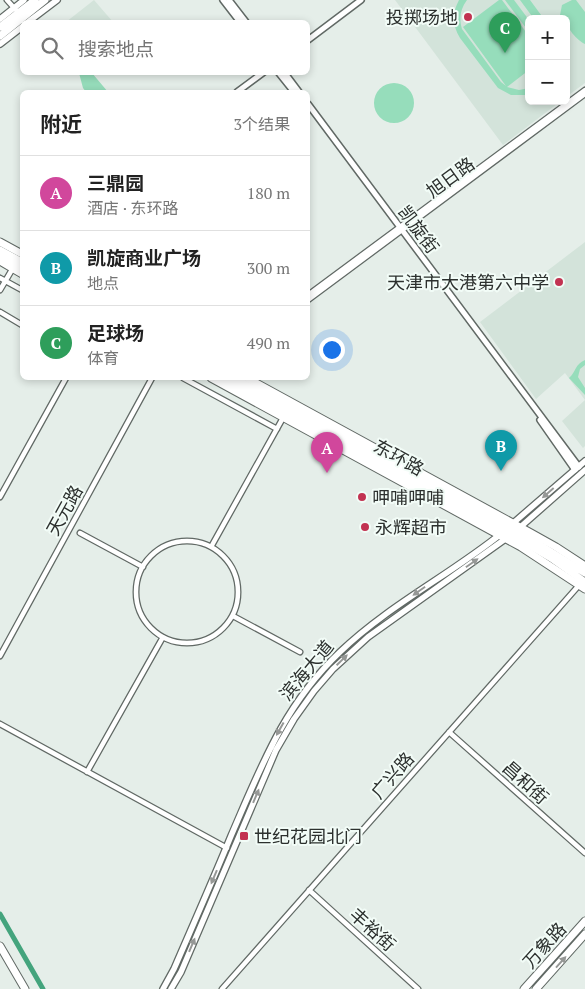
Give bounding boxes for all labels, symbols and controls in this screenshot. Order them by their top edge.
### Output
place label: 投掷场地 [386,5,458,29]
marker: 投掷场地 [462,11,474,23]
pin: C [489,12,521,53]
map controls [525,15,570,105]
button: + [525,15,570,60]
search box [20,20,310,75]
icon: search [38,34,66,62]
text: 搜索地点 [78,36,154,61]
button: − [525,60,570,105]
text: 附近 [40,110,82,138]
text: 3个结果 [233,113,290,135]
street label: 旭日路 [421,151,479,203]
text: 三鼎园 [87,170,144,195]
text: A [50,182,62,204]
text: 180 m [247,182,290,204]
text: 酒店 · 东环路 [87,197,179,219]
street label: 凯旋街 [393,200,445,258]
text: 凯旋商业广场 [87,245,201,270]
text: B [51,257,61,279]
text: 300 m [247,257,290,279]
place label: 天津市大港第六中学 [387,270,549,294]
text: 地点 [87,272,119,294]
marker: 天津市大港第六中学 [553,276,565,288]
text: 足球场 [87,320,144,345]
text: C [51,332,61,354]
text: 490 m [247,332,290,354]
your location [319,337,345,363]
text: 体育 [87,347,119,369]
pin: B [485,430,517,471]
pin: A [311,432,343,473]
street label: 东环路 [370,433,428,481]
street label: 天元路 [40,481,88,539]
place label: 呷哺呷哺 [372,485,444,509]
one-way arrow [543,487,555,499]
marker: 呷哺呷哺 [356,491,368,503]
place label: 永辉超市 [375,515,447,539]
marker: 永辉超市 [359,521,371,533]
one-way arrow [465,558,479,568]
one-way arrow [412,586,426,596]
street label: 滨海大道 [274,635,338,705]
one-way arrow [336,654,348,666]
one-way arrow [276,721,284,736]
street label: 广兴路 [365,747,419,803]
street label: 昌和街 [498,755,554,809]
one-way arrow [252,789,260,803]
place label: 世纪花园北门 [254,824,362,848]
marker: 世纪花园北门 [238,830,250,842]
one-way arrow [210,870,218,885]
street label: 丰裕街 [345,902,401,956]
street label: 万象路 [517,917,571,973]
one-way arrow [189,938,197,952]
one-way arrow [555,955,566,968]

